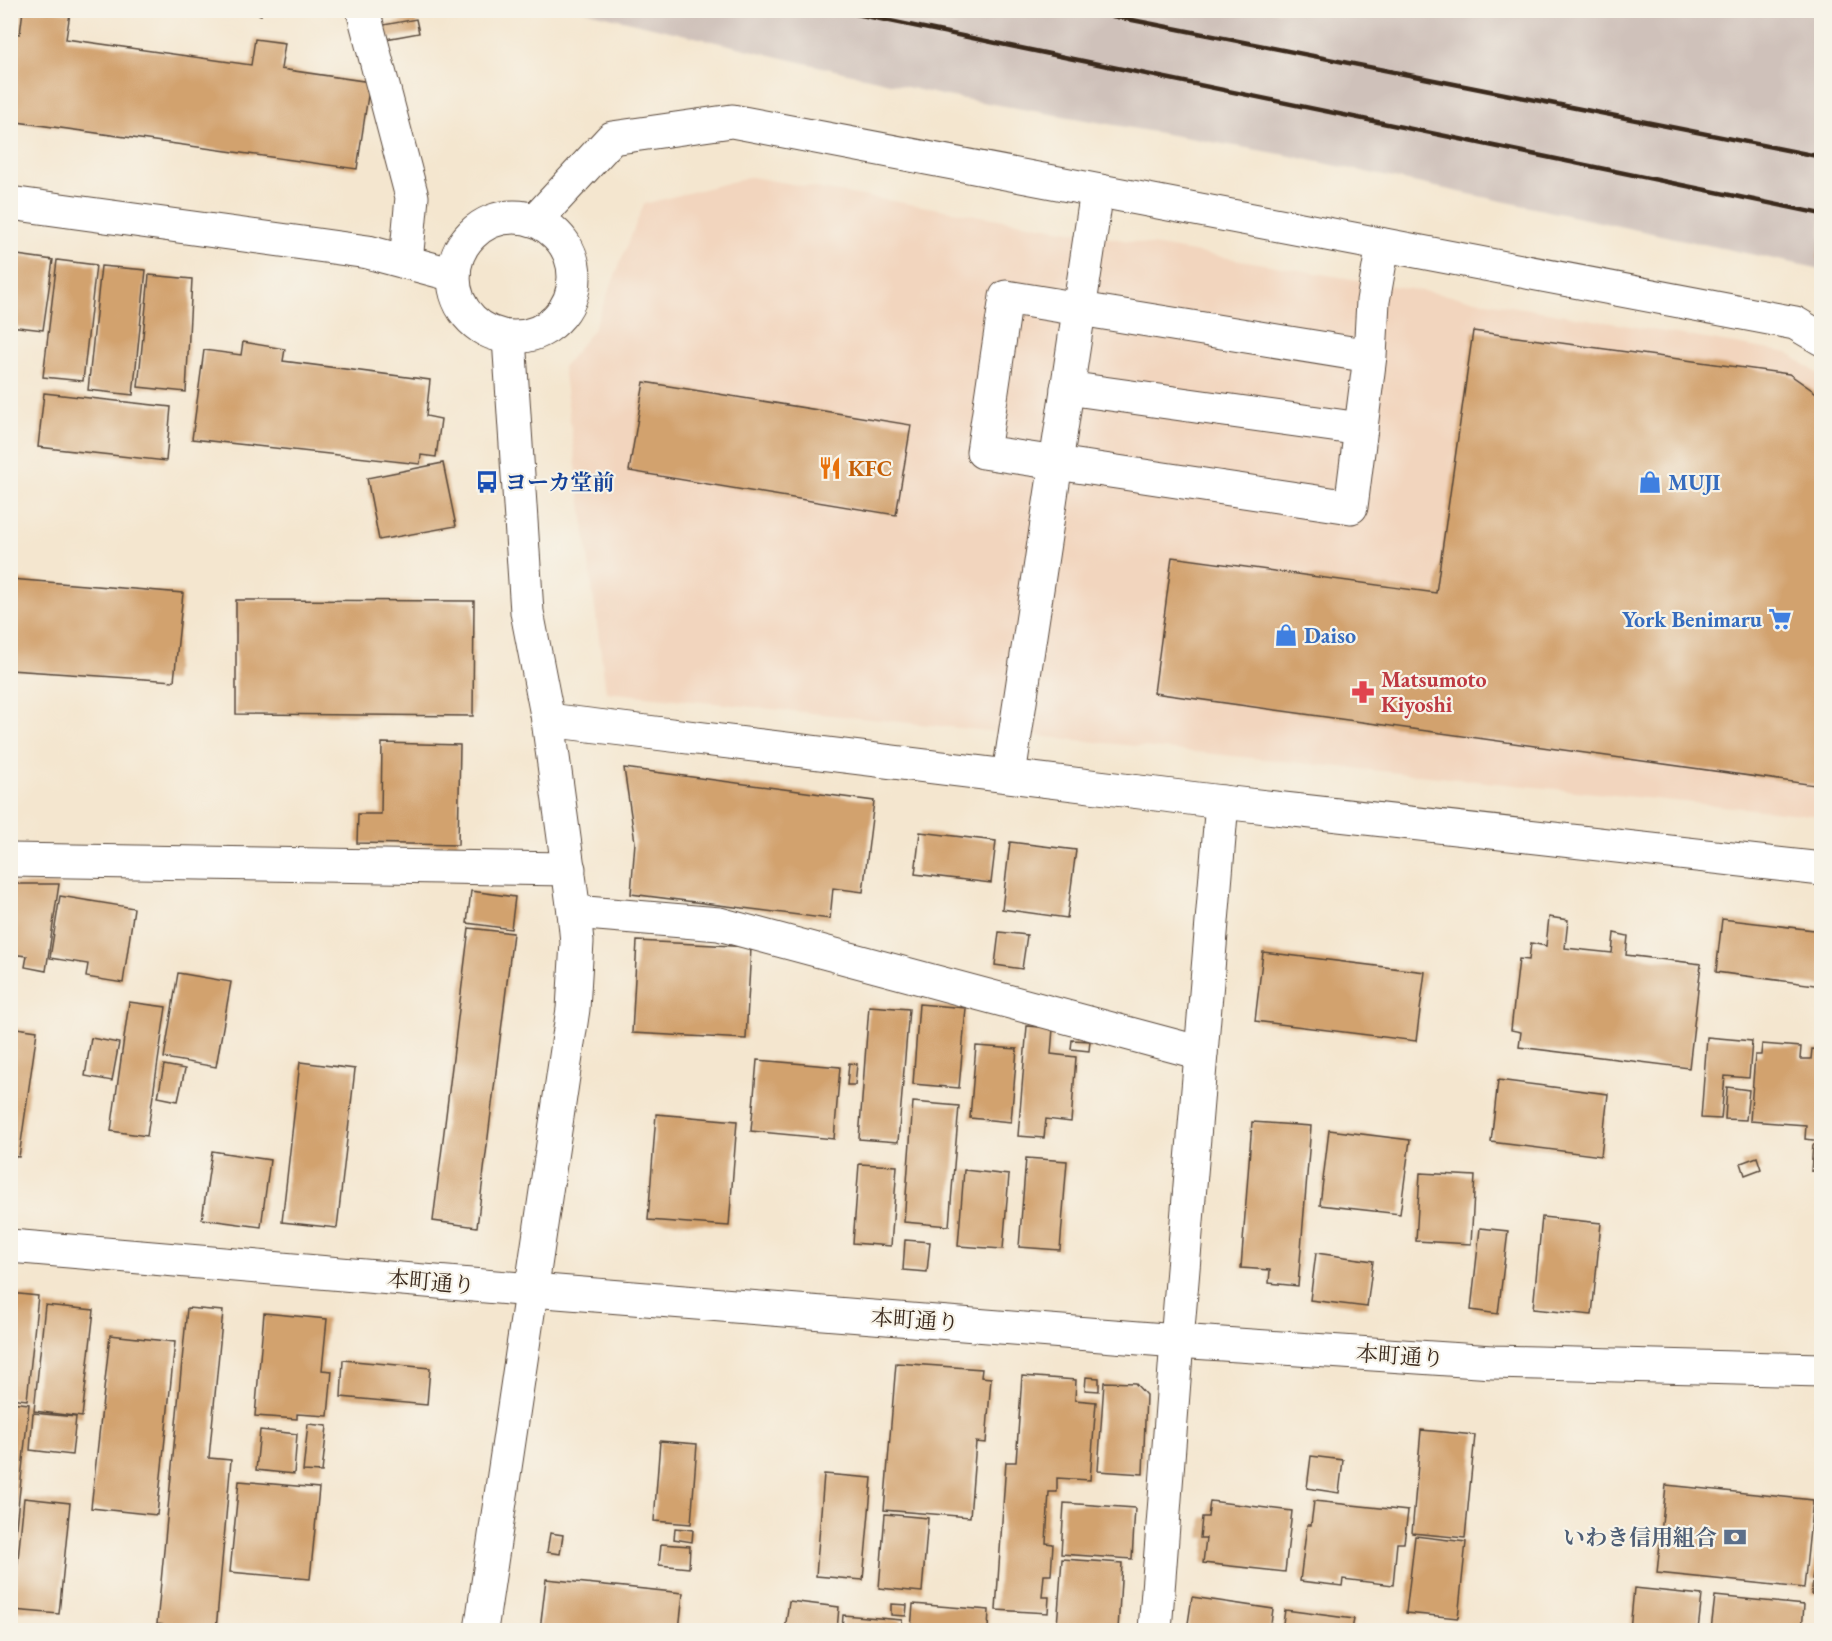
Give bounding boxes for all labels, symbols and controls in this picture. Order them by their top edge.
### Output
place label: KFC [848,454,892,483]
restaurant icon: KFC [817,455,843,481]
place label: ヨーカ堂前 [505,468,615,497]
place label: MUJI [1668,468,1720,497]
bus stop icon: ヨーカ堂前 [474,469,500,495]
shop icon: MUJI [1637,469,1663,495]
place label: York Benimaru [1622,605,1762,634]
supermarket icon: York Benimaru [1767,606,1793,632]
place label: Daiso [1304,621,1356,650]
shop icon: Daiso [1273,622,1299,648]
place label: Matsumoto Kiyoshi [1381,665,1487,719]
pharmacy icon: Matsumoto Kiyoshi [1350,679,1376,705]
street label: 本町通り [386,1264,476,1300]
street label: 本町通り [870,1302,960,1338]
street label: 本町通り [1355,1338,1445,1374]
place label: いわき信用組合 [1563,1523,1717,1552]
bank icon: いわき信用組合 [1722,1524,1748,1550]

